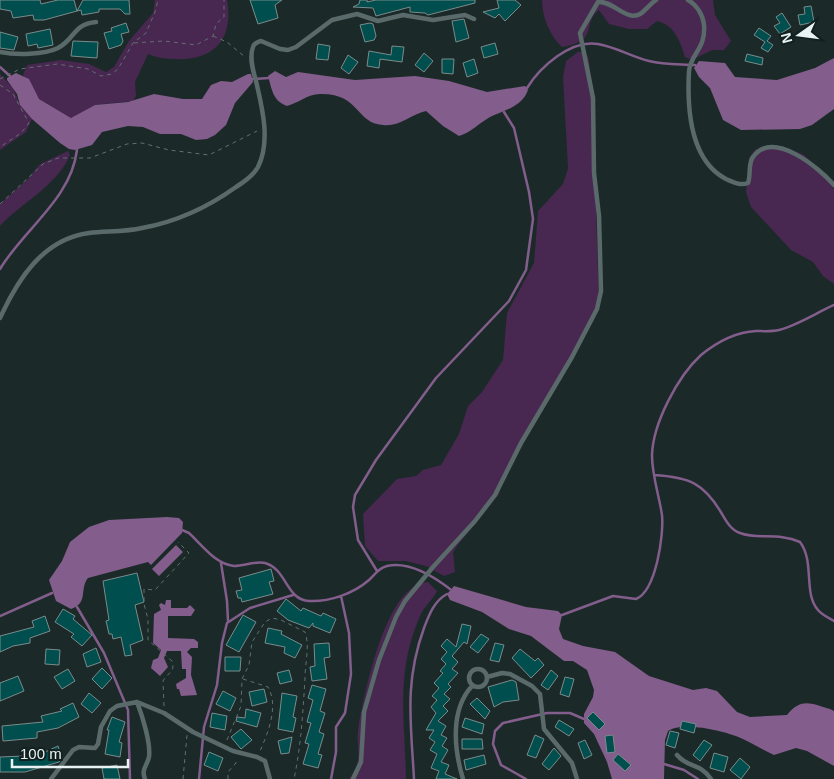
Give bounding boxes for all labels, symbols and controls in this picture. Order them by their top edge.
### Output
north arrow [774,10,824,60]
text: N [777,31,795,45]
scale bar [12,736,129,768]
text: 100 m [20,745,62,762]

